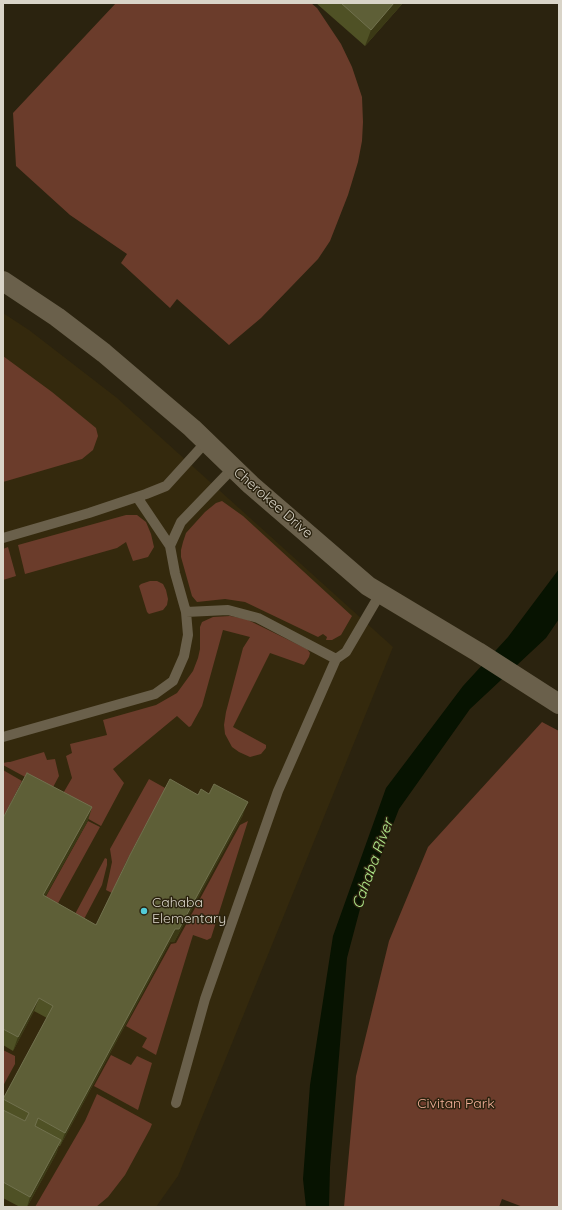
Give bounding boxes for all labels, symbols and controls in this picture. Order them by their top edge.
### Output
street label: Cherokee Drive [230,464,316,542]
water label: Cahaba River [348,817,398,911]
place label: Cahaba Elementary [152,895,226,928]
marker: Cahaba Elementary [139,906,149,916]
park label: Civitan Park [417,1096,495,1112]

